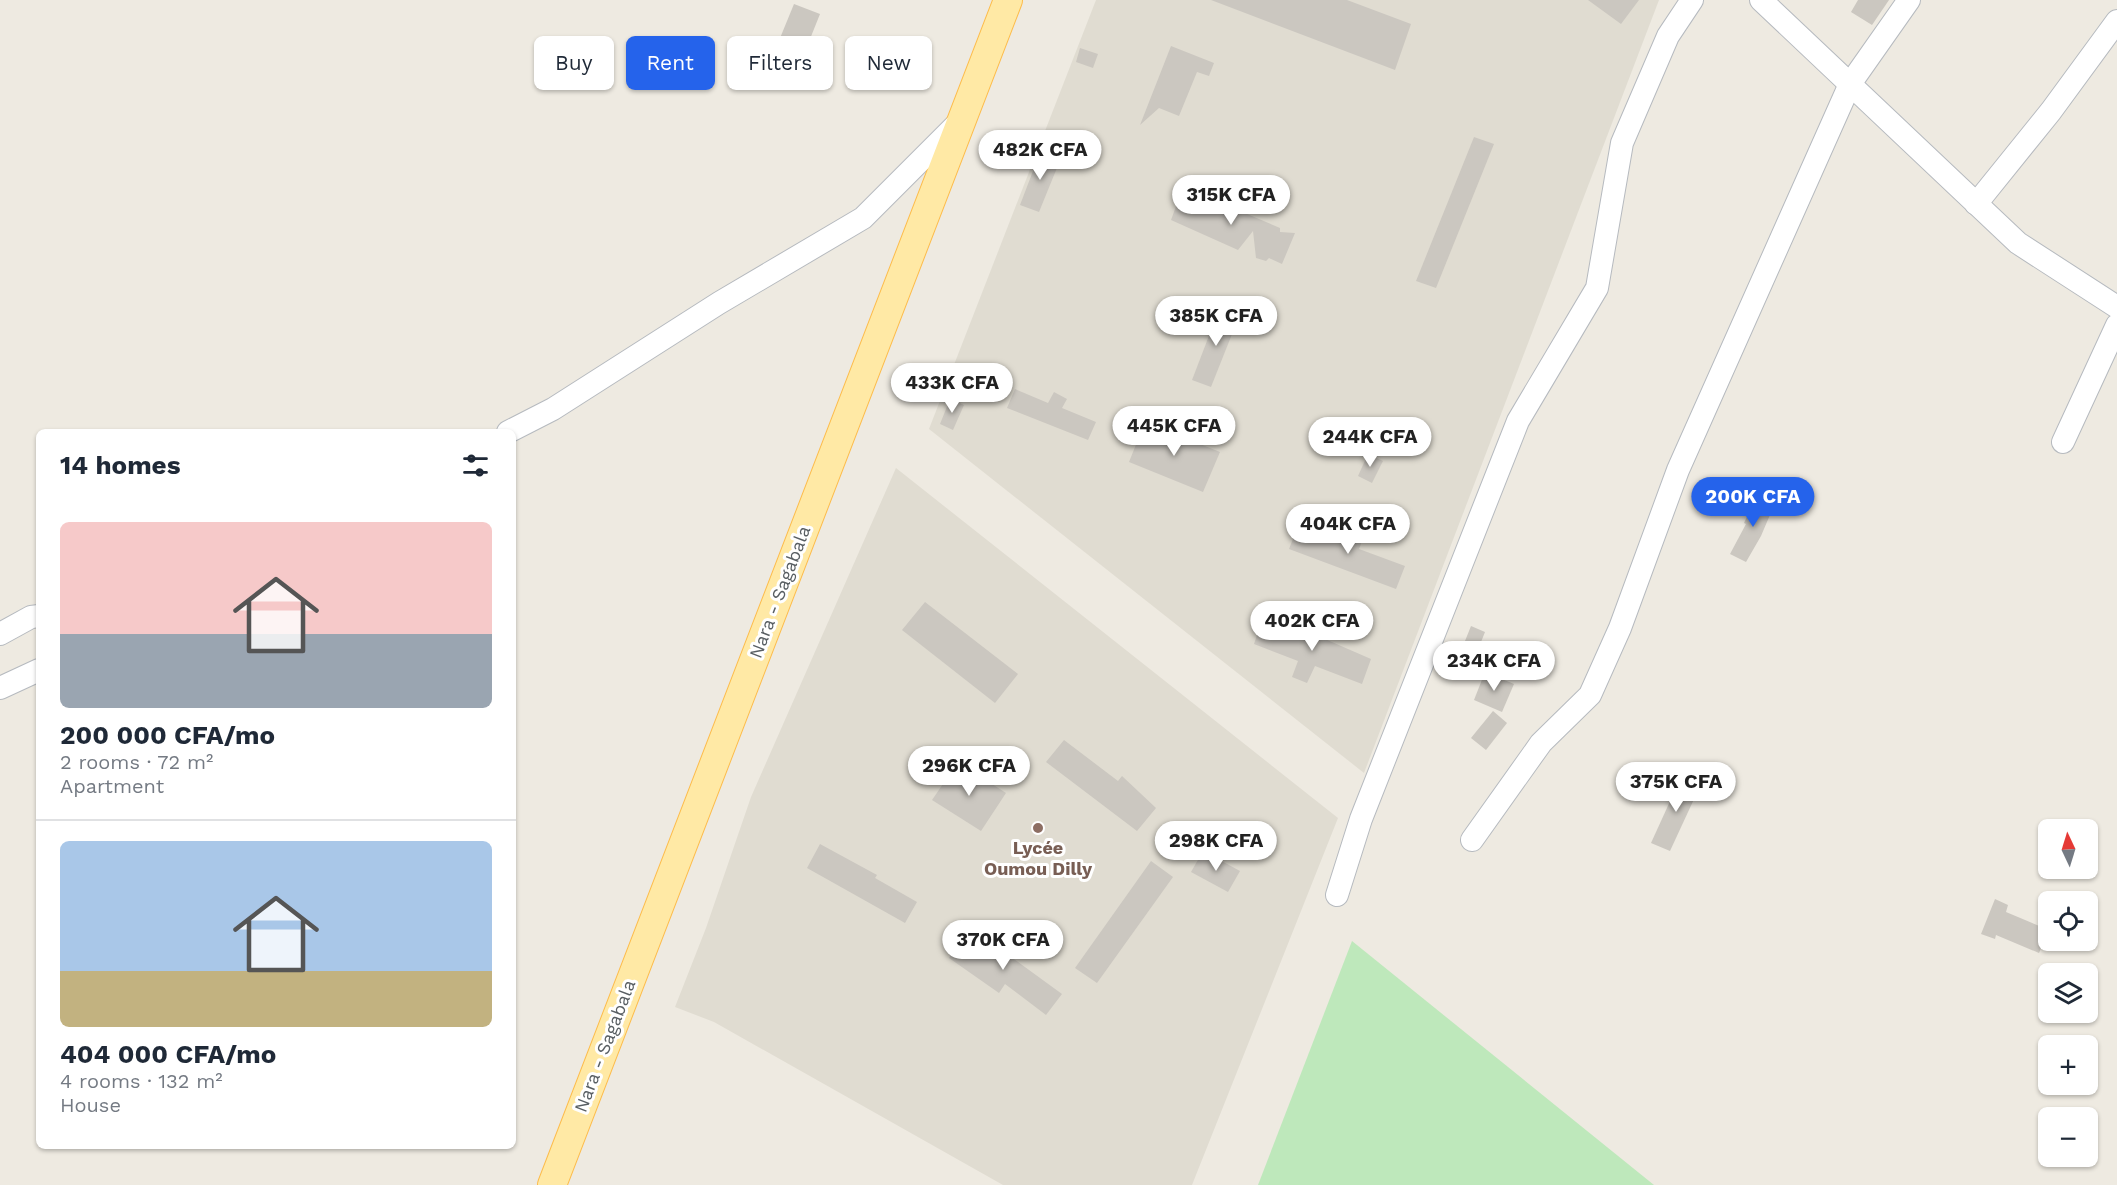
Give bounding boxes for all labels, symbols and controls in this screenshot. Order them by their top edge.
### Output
chip: Buy [534,36,614,90]
chip: Rent [626,36,715,90]
chip: Filters [727,36,833,90]
chip: New [845,36,932,90]
pin: 482K CFA [978,130,1102,181]
text: 482K CFA [993,137,1087,161]
pin: 315K CFA [1169,175,1293,226]
text: 315K CFA [1186,182,1276,206]
pin: 385K CFA [1154,296,1278,347]
text: 385K CFA [1169,303,1263,327]
pin: 433K CFA [890,363,1014,414]
text: 433K CFA [905,370,999,394]
pin: 445K CFA [1112,406,1236,457]
text: 445K CFA [1126,413,1222,437]
pin: 244K CFA [1308,417,1432,468]
text: 244K CFA [1322,424,1418,448]
icon: filters [459,449,492,482]
text: 14 homes [60,450,181,480]
pin: 200K CFA [1691,477,1815,528]
text: 200K CFA [1705,484,1801,508]
pin: 404K CFA [1286,504,1410,555]
text: 404K CFA [1300,511,1396,535]
street label: Nara - Sagabala [745,523,814,661]
icon: home [222,561,330,669]
pin: 402K CFA [1250,601,1374,652]
text: 402K CFA [1264,608,1360,632]
pin: 234K CFA [1432,641,1556,692]
text: 234K CFA [1447,648,1541,672]
text: 200 000 CFA/mo [60,720,275,750]
pin: 296K CFA [907,746,1031,797]
text: 2 rooms · 72 m² [60,750,213,774]
text: 296K CFA [922,753,1016,777]
pin: 375K CFA [1614,762,1738,813]
text: 375K CFA [1630,769,1722,793]
text: Apartment [60,774,164,798]
north arrow [2038,819,2098,879]
map controls [2038,819,2098,1167]
marker: Lycée Oumou Dilly [1031,821,1045,835]
pin: 298K CFA [1154,821,1278,872]
text: 298K CFA [1169,828,1263,852]
place label: Lycée Oumou Dilly [984,837,1093,879]
icon: home [222,880,330,988]
button: locate [2038,891,2098,951]
pin: 370K CFA [941,920,1065,971]
text: 370K CFA [956,927,1050,951]
button: layers [2038,963,2098,1023]
street label: Nara - Sagabala [570,977,639,1115]
button: + [2038,1035,2098,1095]
text: 404 000 CFA/mo [60,1039,276,1069]
text: 4 rooms · 132 m² [60,1069,223,1093]
text: House [60,1093,121,1117]
button: − [2038,1107,2098,1167]

